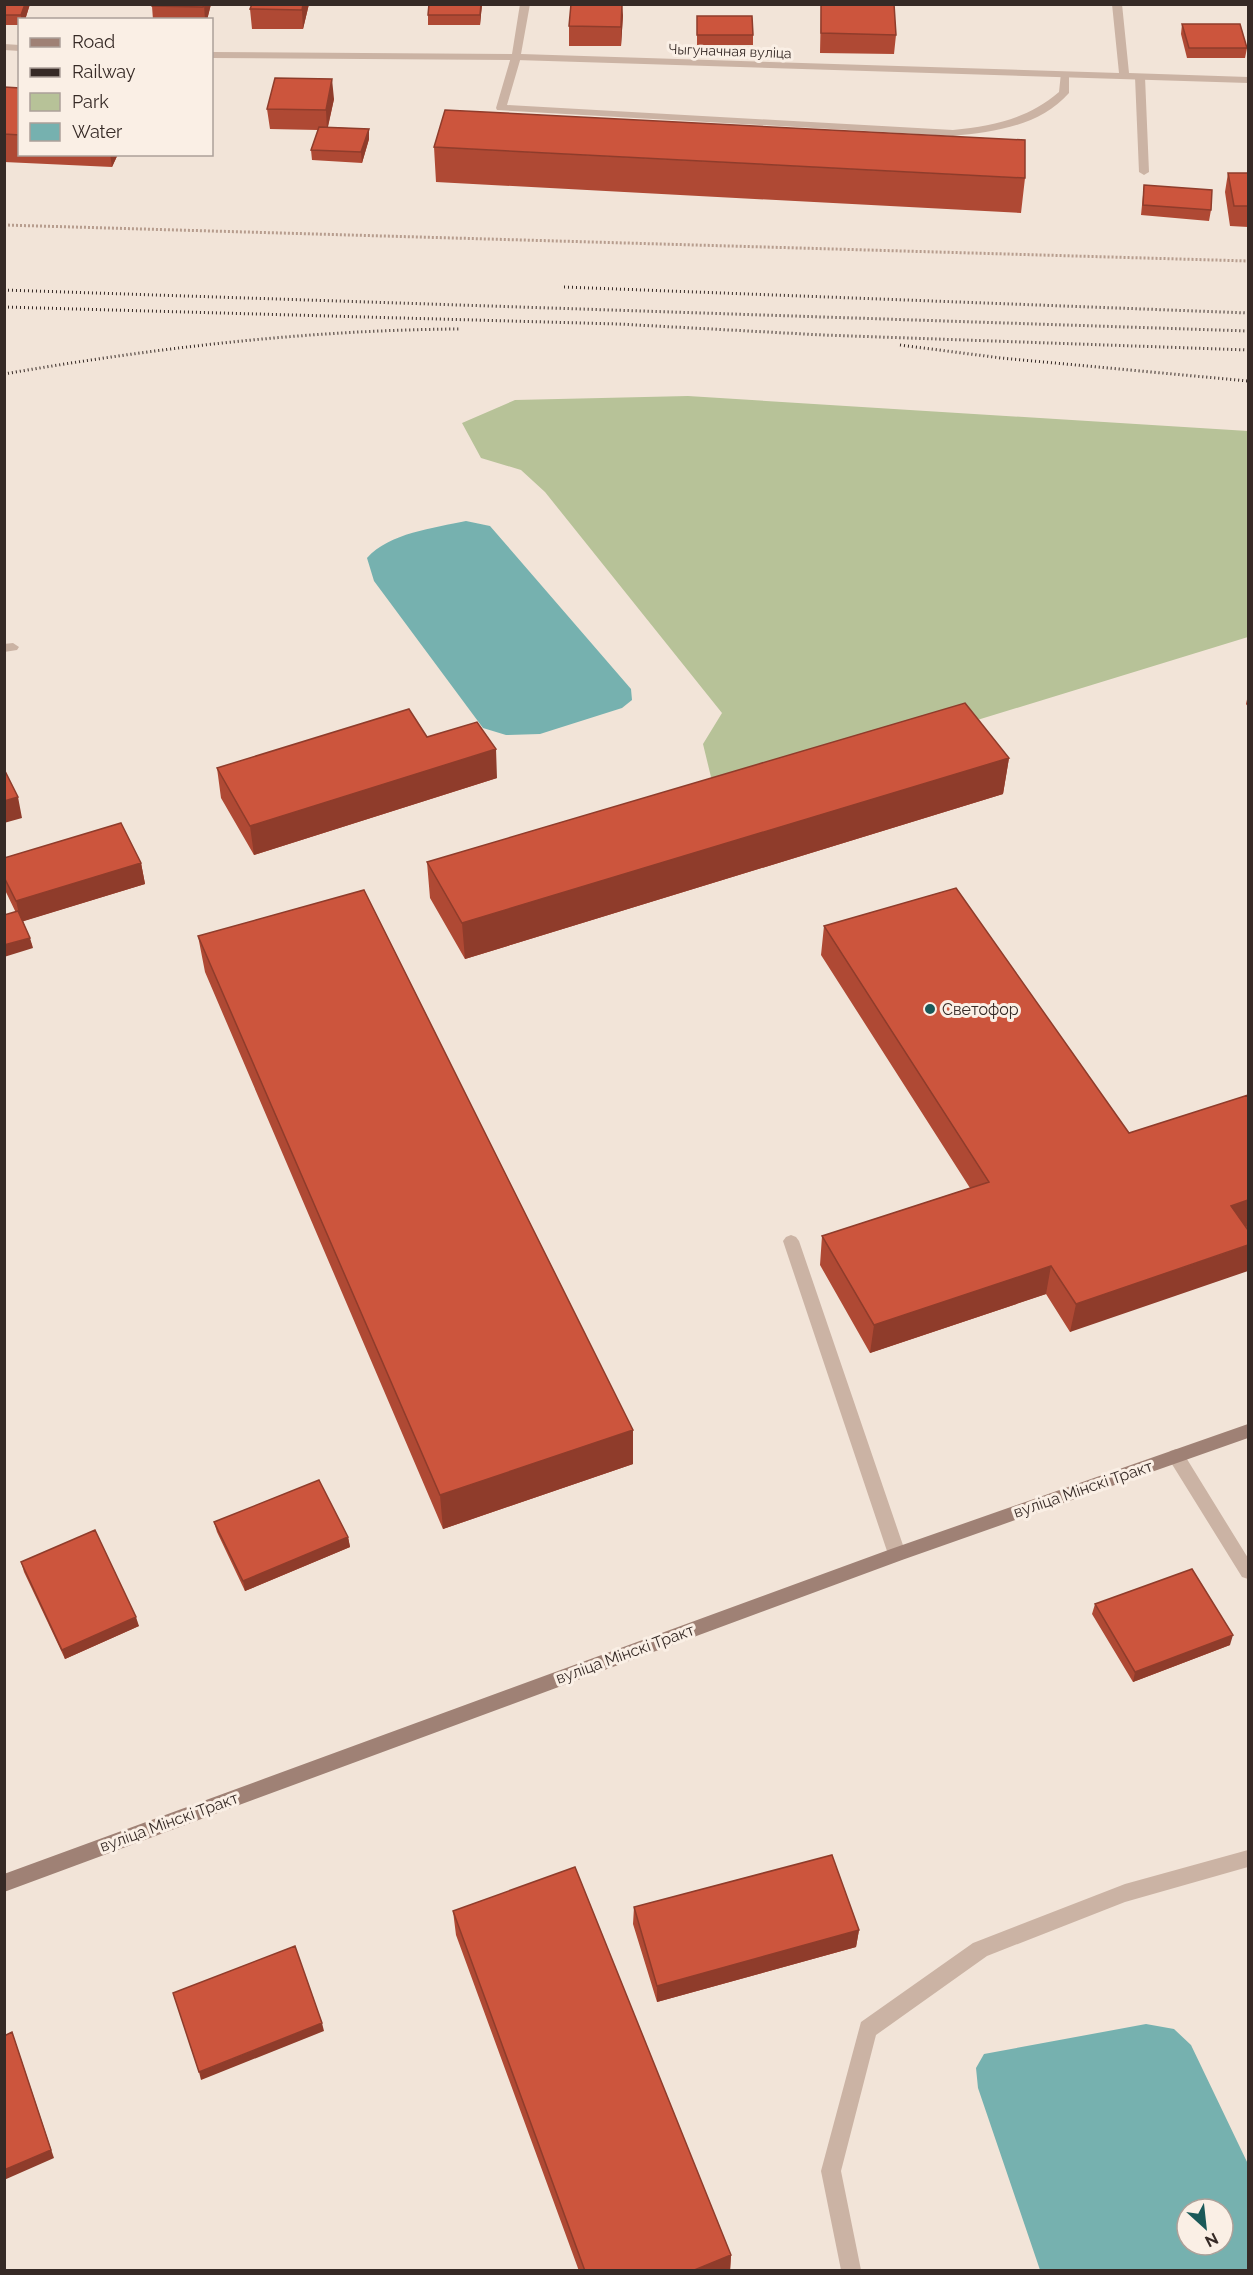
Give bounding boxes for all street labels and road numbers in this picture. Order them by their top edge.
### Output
street label: Чыгуначная вуліца [668,41,792,61]
street label: вуліца Мінскі Тракт [1011,1456,1155,1522]
street label: вуліца Мінскі Тракт [553,1620,697,1688]
street label: вуліца Мінскі Тракт [97,1788,241,1856]

